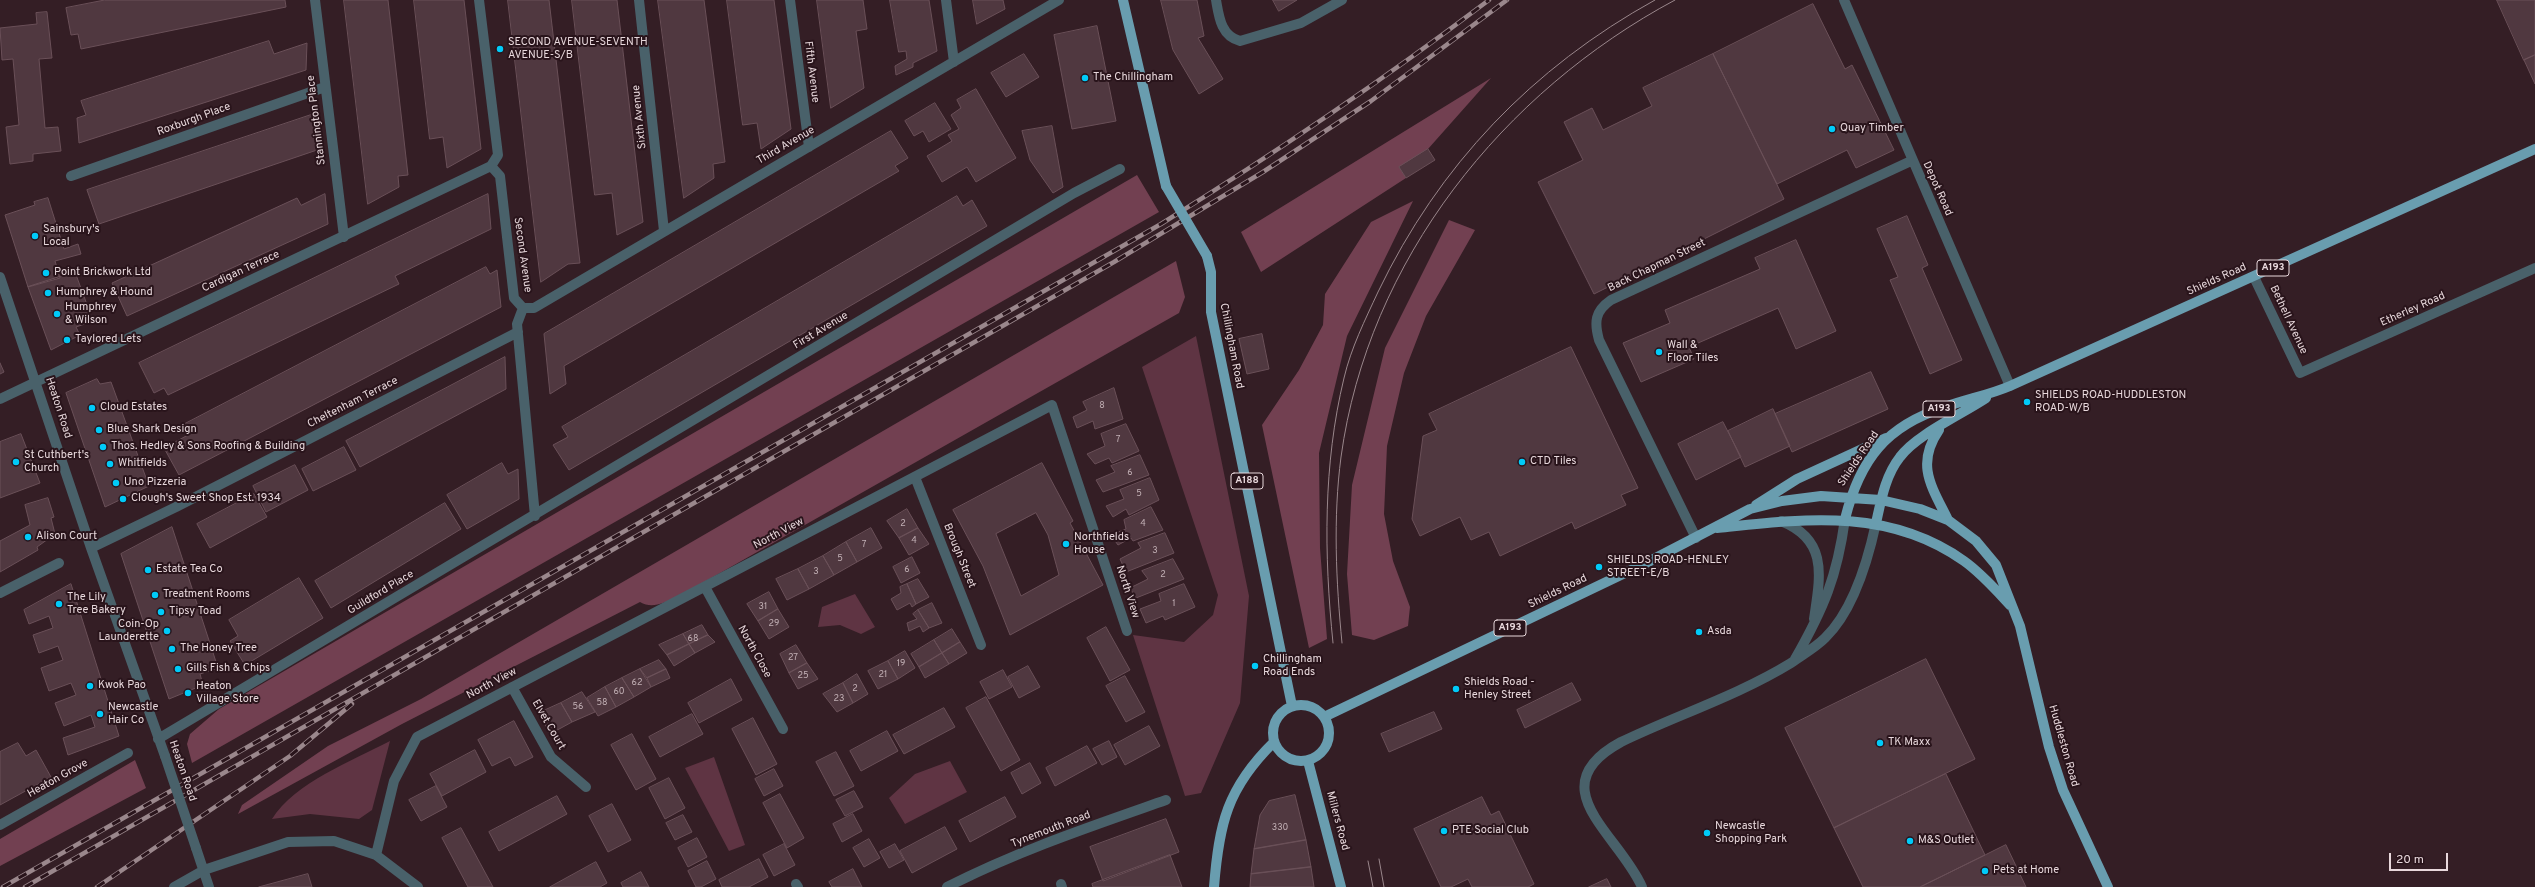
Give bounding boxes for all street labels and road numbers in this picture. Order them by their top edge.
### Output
street label: Fifth Avenue [801,40,821,104]
street label: Stannington Place [305,74,329,166]
street label: Sixth Avenue [630,84,650,150]
street label: Roxburgh Place [155,101,233,139]
street label: Third Avenue [755,124,817,168]
street label: Depot Road [1919,160,1955,218]
street label: Second Avenue [510,216,534,294]
street label: Back Chapman Street [1606,237,1708,295]
street label: Cardigan Terrace [200,248,282,296]
road number: A193 [2257,260,2289,276]
street label: Shields Road [2185,261,2249,299]
street label: Bethell Avenue [2266,283,2310,357]
street label: Etherley Road [2379,290,2447,330]
street label: Chillingham Road [1216,302,1246,390]
street label: First Avenue [791,309,851,353]
street label: Cheltenham Terrace [306,374,400,432]
street label: Heaton Road [42,376,74,440]
road number: A193 [1923,401,1955,417]
street label: Shields Road [1836,429,1882,489]
road number: A188 [1231,473,1263,489]
street label: North View [752,515,806,553]
street label: Brough Street [940,522,978,590]
street label: North View [1112,564,1142,620]
street label: Guildford Place [345,568,417,618]
street label: Shields Road [1526,572,1590,612]
road number: A193 [1494,620,1526,636]
street label: North Close [734,623,774,681]
street label: North View [465,665,519,703]
street label: Elvet Court [528,698,568,752]
street label: Huddleston Road [2045,704,2081,788]
street label: Heaton Road [165,739,199,803]
street label: Heaton Grove [25,757,91,801]
street label: Millers Road [1323,790,1351,852]
street label: Tynemouth Road [1009,809,1093,851]

